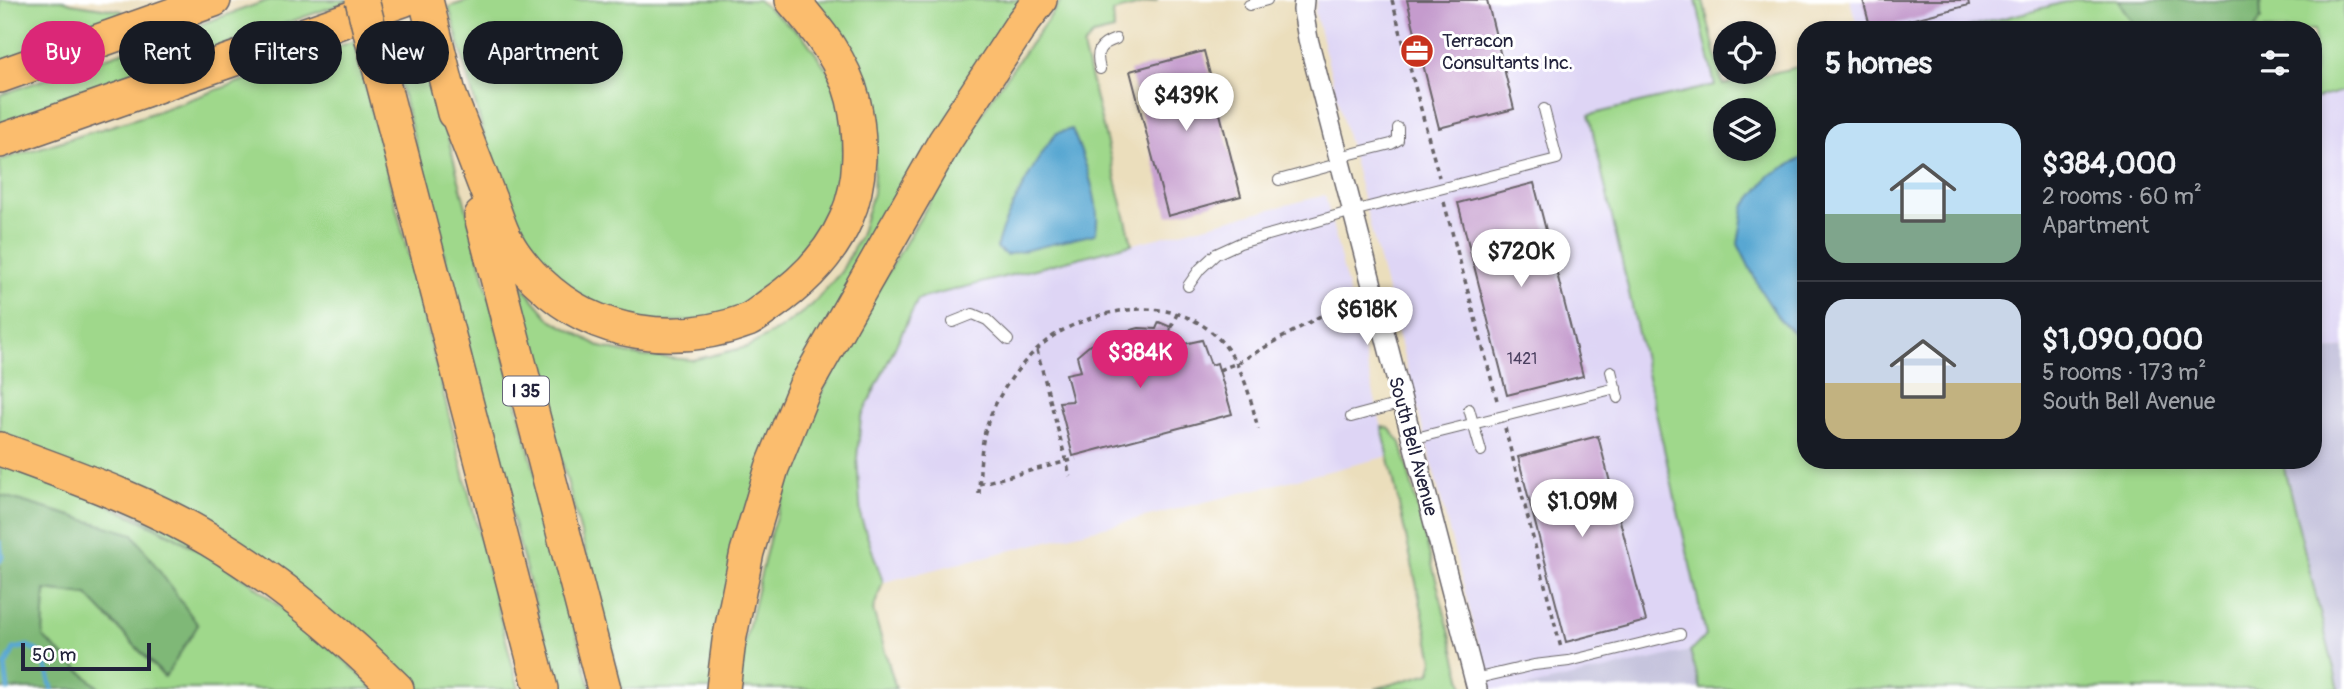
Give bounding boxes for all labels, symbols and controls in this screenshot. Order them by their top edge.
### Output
chip: Buy [21,21,105,84]
chip: Rent [119,21,215,84]
chip: Filters [229,21,342,84]
chip: New [356,21,449,84]
chip: Apartment [463,21,623,84]
map controls [1713,21,1776,161]
button: locate [1713,21,1776,84]
place label: Terracon Consultants Inc. [1442,29,1573,75]
office icon: Terracon Consultants Inc. [1398,32,1436,70]
icon: filters [2256,44,2294,82]
text: 5 homes [1825,45,1932,82]
pin: $439K [1137,74,1235,133]
text: $439K [1154,81,1218,110]
button: layers [1713,98,1776,161]
text: $384,000 [2042,145,2177,182]
icon: home [1881,151,1965,235]
text: 2 rooms · 60 m² [2042,182,2202,211]
text: Apartment [2042,211,2149,240]
pin: $720K [1472,230,1570,289]
text: $720K [1487,237,1555,266]
pin: $618K [1318,288,1416,347]
text: $618K [1337,295,1397,324]
text: $1,090,000 [2042,321,2203,358]
icon: home [1881,327,1965,411]
pin: $384K [1091,330,1189,390]
text: $384K [1108,338,1172,367]
house number: 1421 [1507,349,1537,369]
text: 5 rooms · 173 m² [2042,358,2206,387]
street label: South Bell Avenue [1383,374,1443,519]
road number: I 35 [503,376,549,405]
text: South Bell Avenue [2042,387,2215,416]
pin: $1.09M [1525,480,1639,539]
text: $1.09M [1547,487,1617,516]
scale bar [21,640,150,672]
text: 50 m [32,643,76,667]

